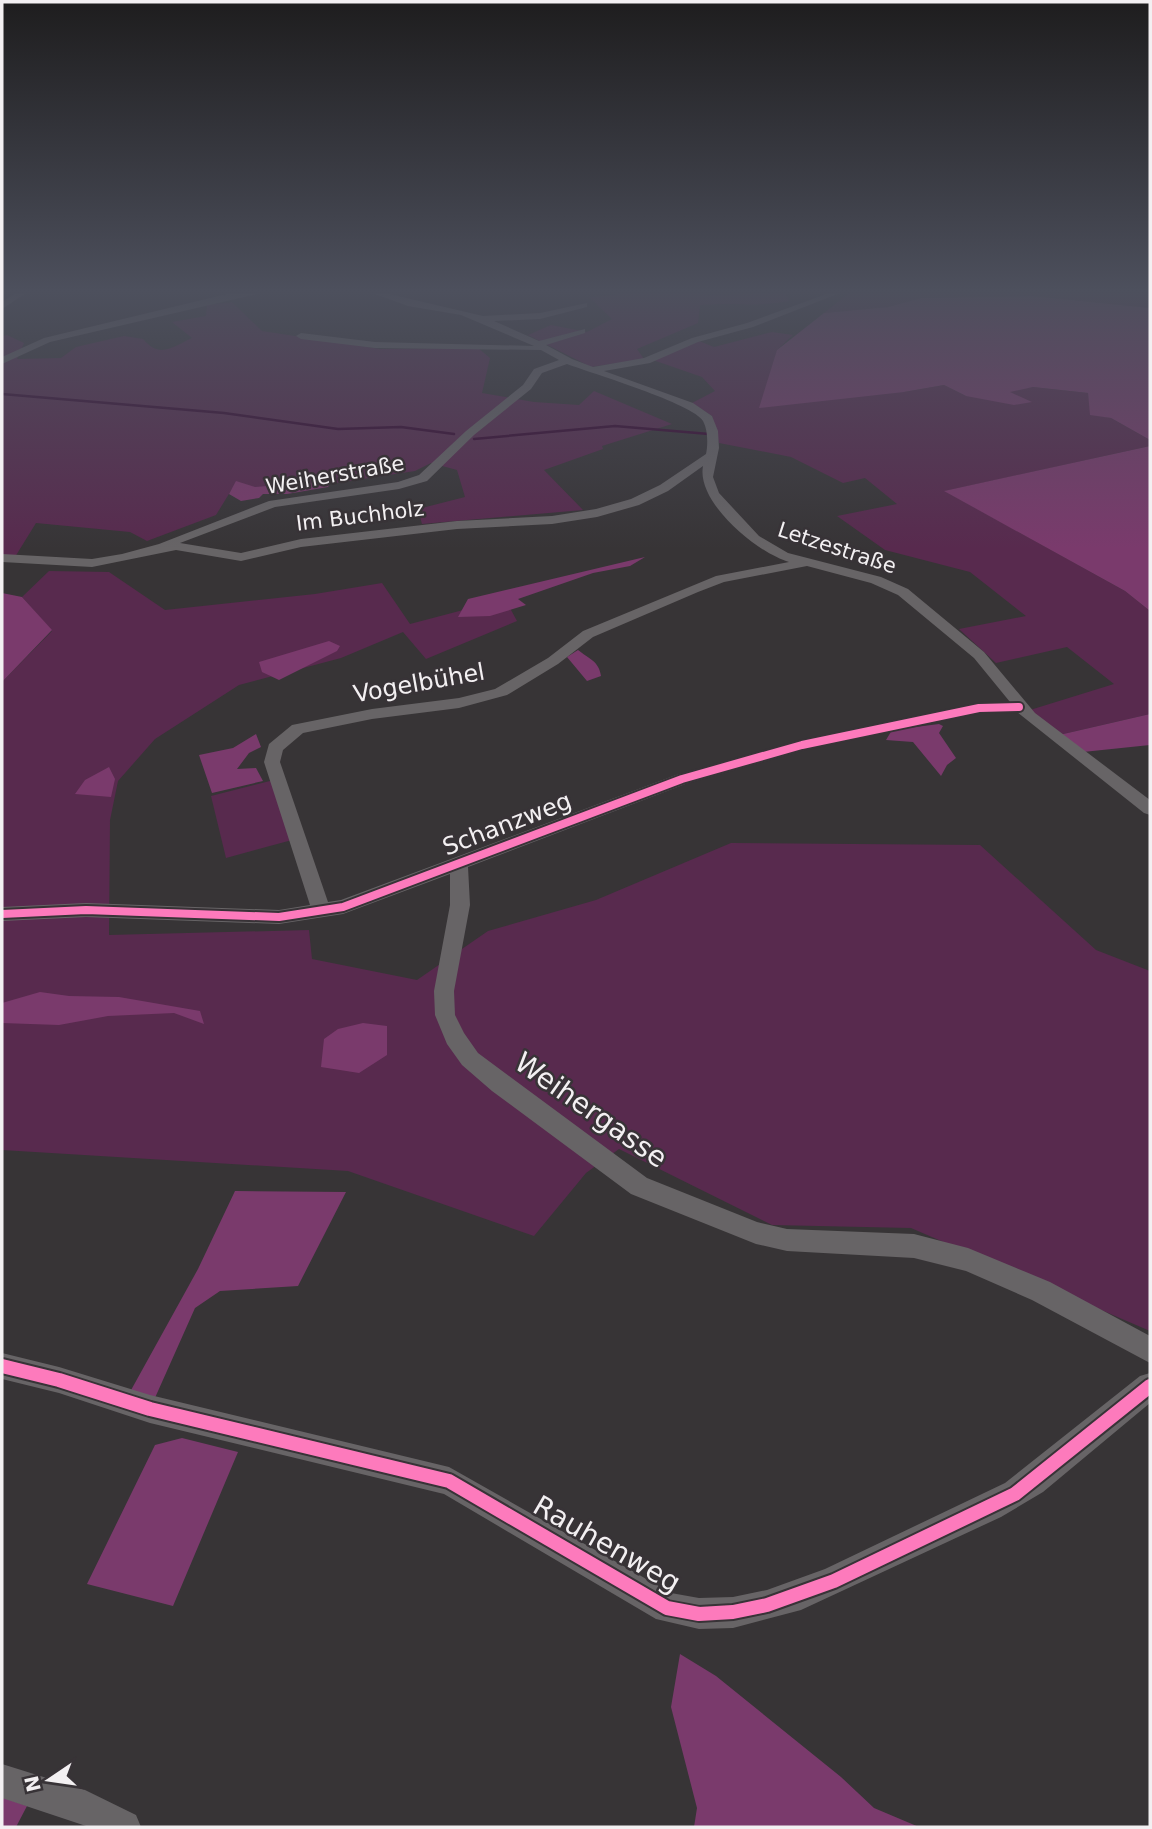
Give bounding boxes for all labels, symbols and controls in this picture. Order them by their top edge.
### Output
street label: Weiherstraße [264,451,406,499]
street label: Im Buchholz [295,496,425,536]
street label: Letzestraße [775,518,899,578]
street label: Vogelbühel [351,658,487,708]
street label: Schanzweg [439,787,575,861]
street label: Weihergasse [508,1045,674,1175]
street label: Rauhenweg [528,1489,686,1599]
north arrow [14,1745,84,1815]
text: N [20,1774,45,1794]

